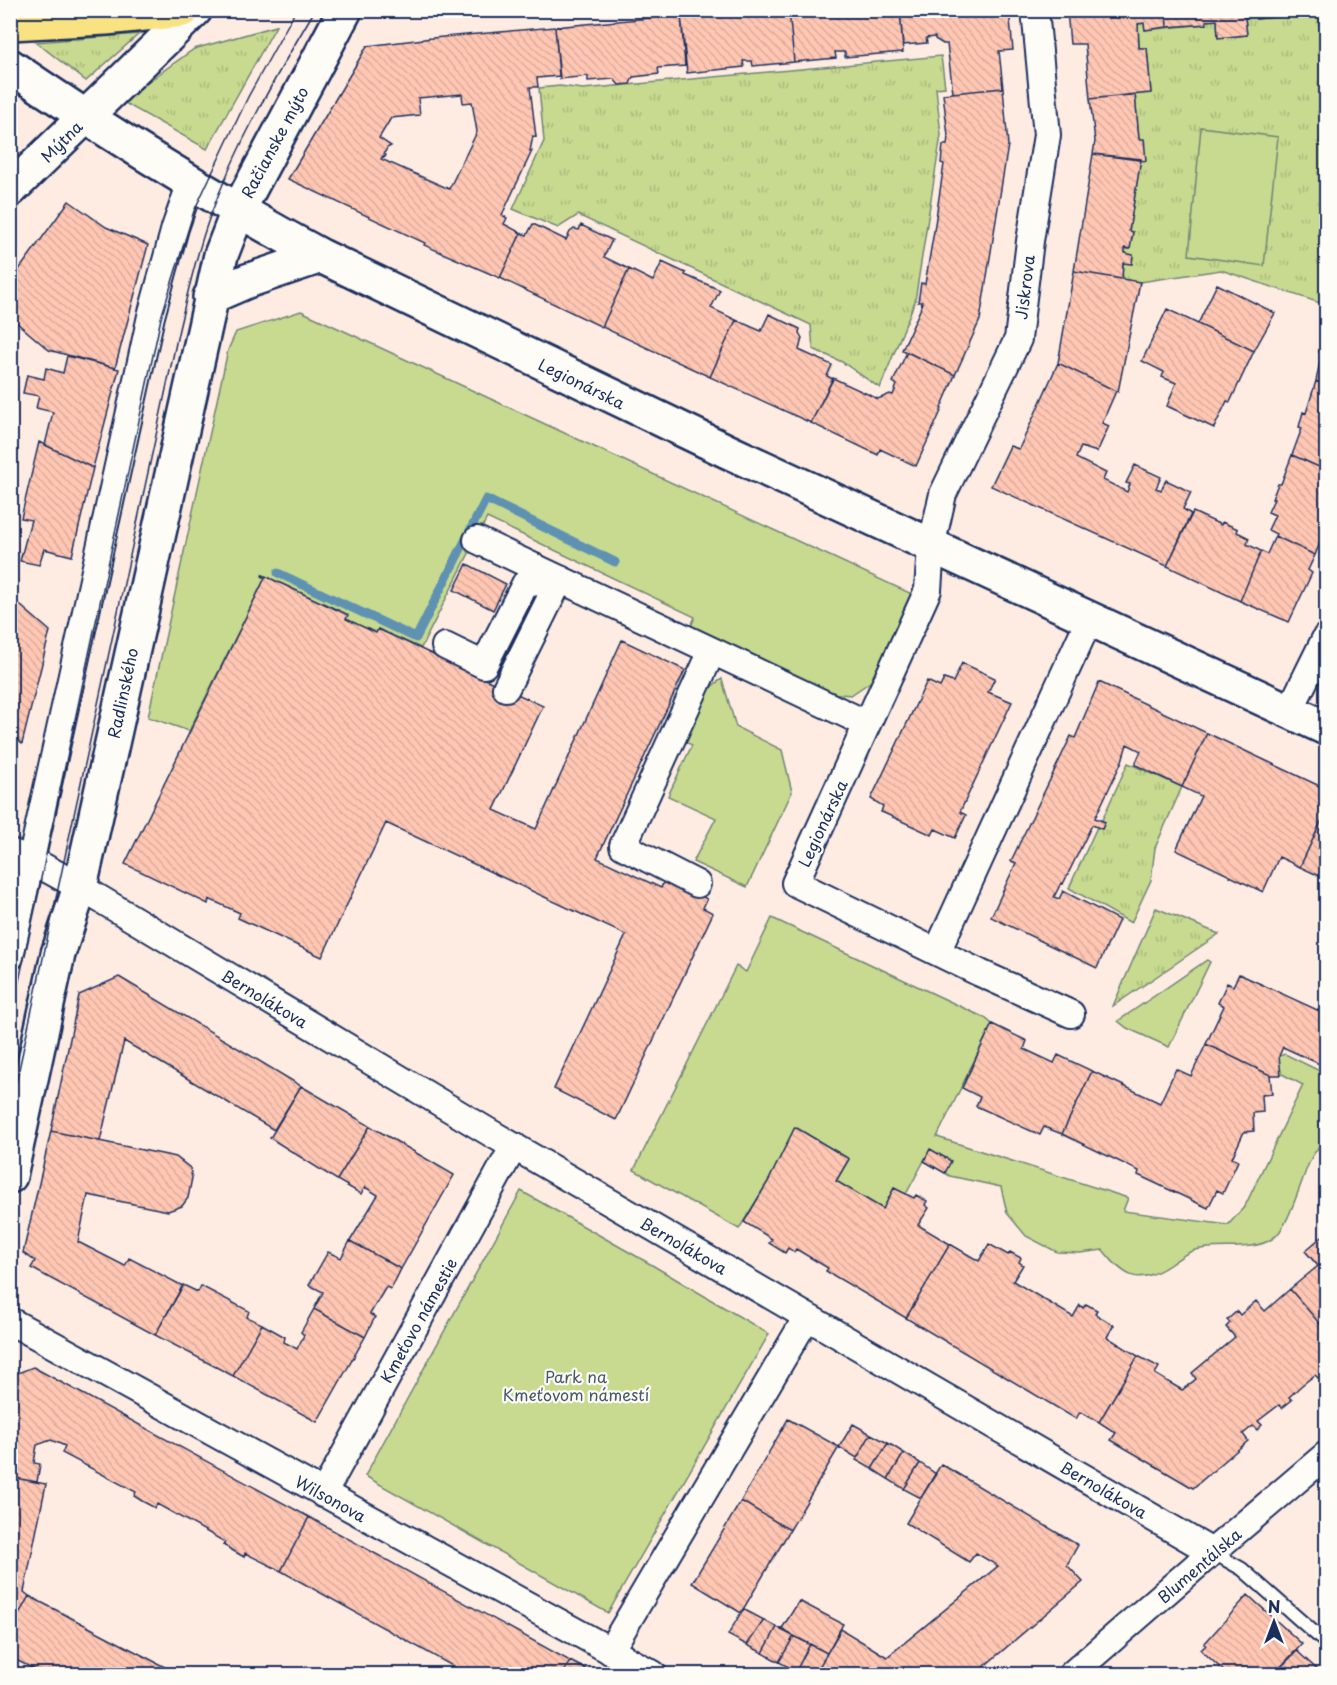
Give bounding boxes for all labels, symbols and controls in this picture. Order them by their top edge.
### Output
street label: Račianske mýto [234,82,314,202]
street label: Mýtna [35,115,87,167]
street label: Jiskrova [1008,253,1040,321]
street label: Legionárska [535,352,629,414]
street label: Radlinského [101,645,143,741]
street label: Legionárska [791,775,853,871]
street label: Bernolákova [217,963,313,1033]
street label: Bernolákova [636,1210,732,1280]
street label: Kmeťovo námestie [374,1253,462,1387]
park label: Park na Kmeťovom námestí [503,1364,650,1406]
street label: Bernolákova [1056,1454,1152,1524]
street label: Wilsonova [291,1469,371,1527]
street label: Blumentálska [1152,1522,1246,1608]
north arrow [1244,1592,1304,1652]
text: N [1268,1594,1280,1618]

